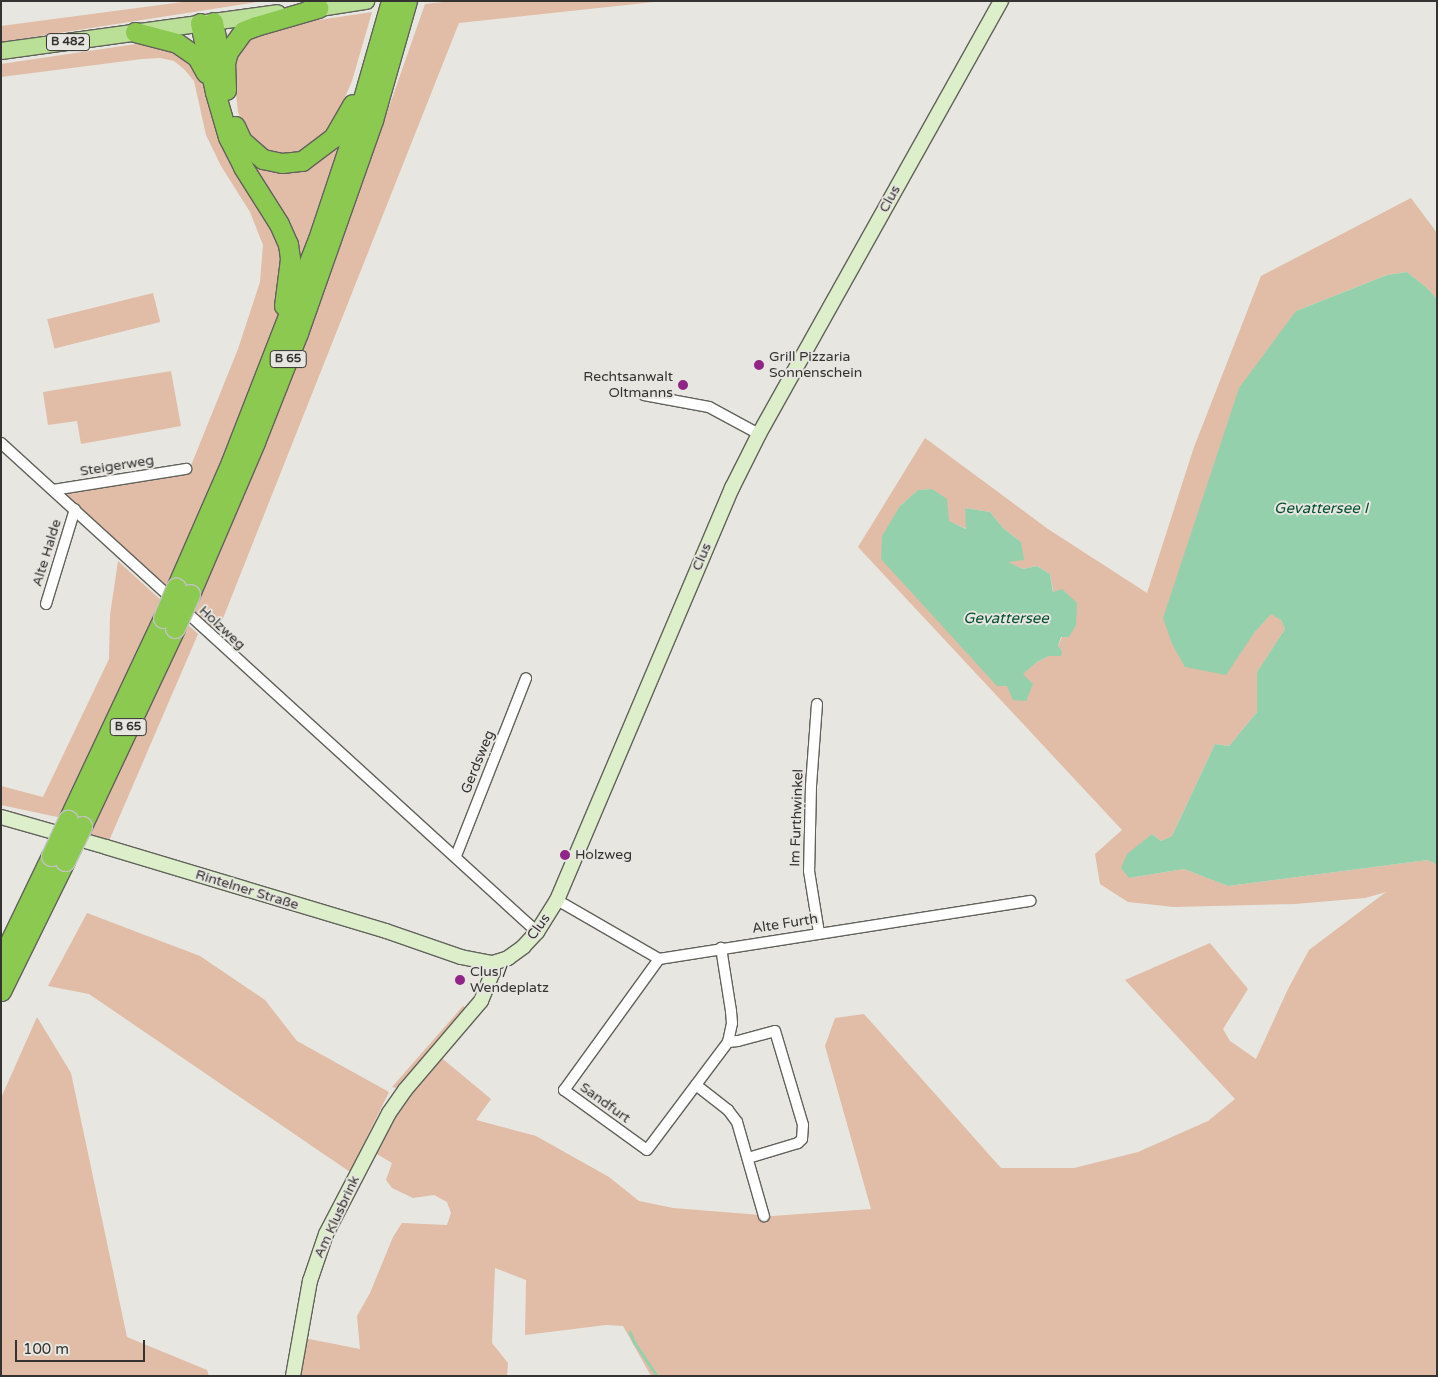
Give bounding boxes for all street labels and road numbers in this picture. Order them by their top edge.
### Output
road number: B 482 [46,32,90,52]
street label: Clus [876,182,904,216]
road number: B 65 [269,349,307,368]
street label: Steigerweg [79,452,155,480]
street label: Alte Halde [29,517,65,589]
street label: Clus [689,541,715,573]
street label: Holzweg [195,602,249,654]
road number: B 65 [109,718,147,736]
street label: Gerdsweg [458,728,498,796]
street label: Im Furthwinkel [787,769,807,867]
street label: Rintelner Straße [193,866,301,914]
street label: Clus [524,911,554,943]
street label: Alte Furth [751,911,819,937]
street label: Sandfurt [576,1079,634,1127]
street label: Am Klusbrink [311,1173,363,1261]

